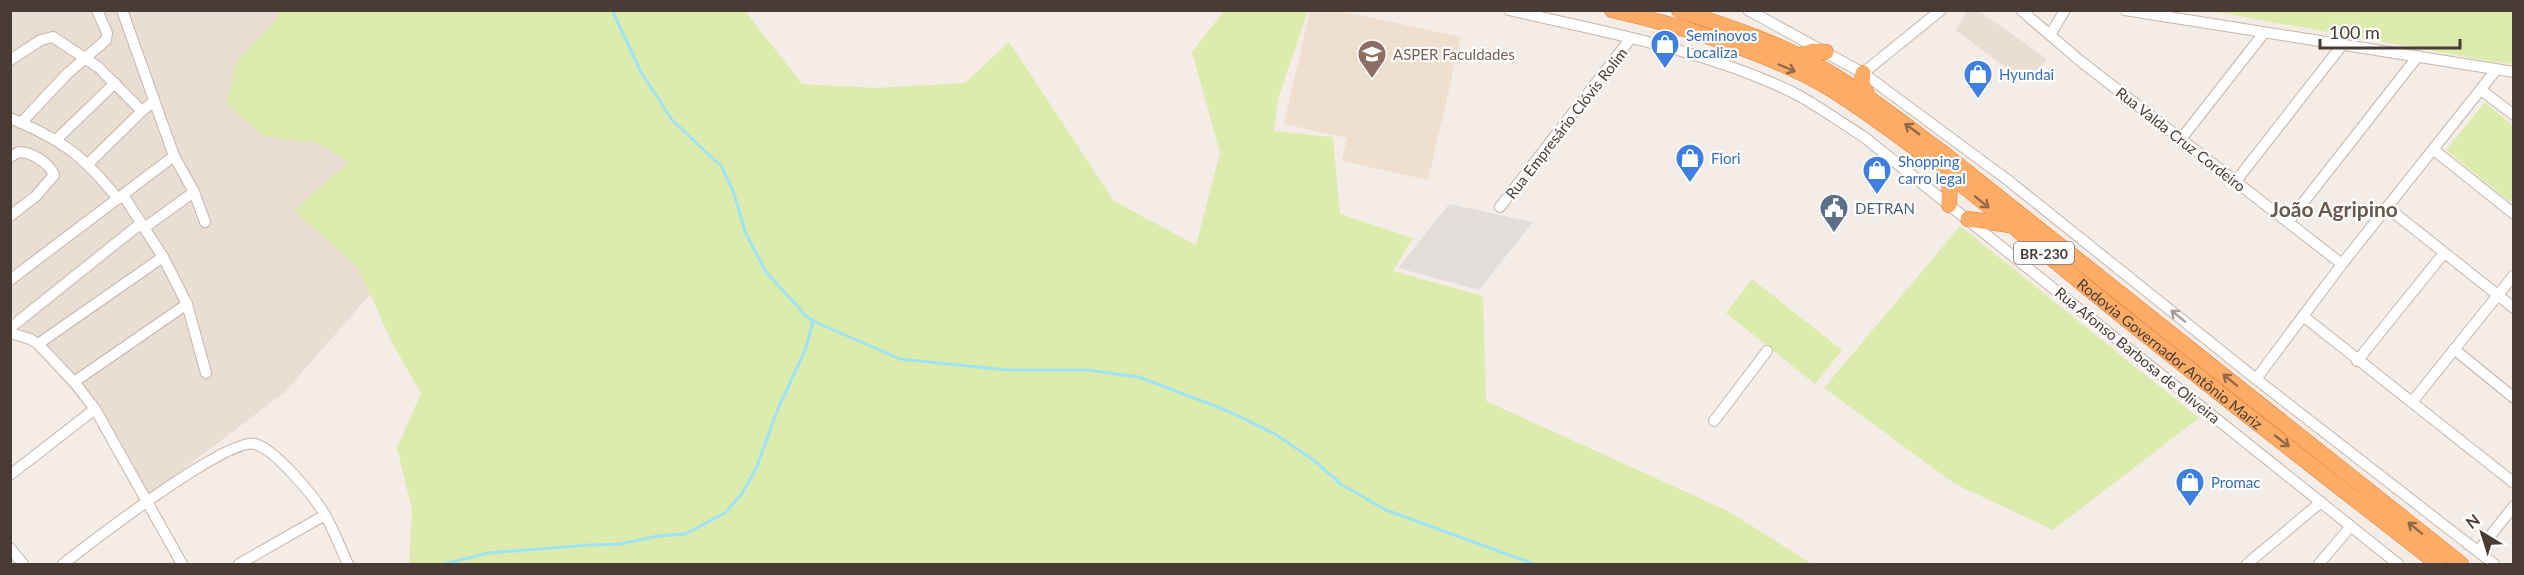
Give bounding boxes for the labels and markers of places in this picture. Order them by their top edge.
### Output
place label: Seminovos Localiza [1686,26,1757,61]
shop icon: Seminovos Localiza [1649,28,1681,70]
school or university icon: ASPER Faculdades [1356,38,1388,80]
place label: ASPER Faculdades [1393,45,1515,63]
shop icon: Hyundai [1962,58,1994,100]
place label: Hyundai [1999,65,2054,83]
shop icon: Fiori [1674,142,1706,184]
place label: Fiori [1711,149,1741,167]
place label: Shopping carro legal [1898,152,1966,187]
shop icon: Shopping carro legal [1861,154,1893,196]
public building icon: DETRAN [1818,192,1850,234]
place label: DETRAN [1855,199,1915,217]
shop icon: Promac [2174,466,2206,508]
place label: Promac [2211,473,2260,491]

